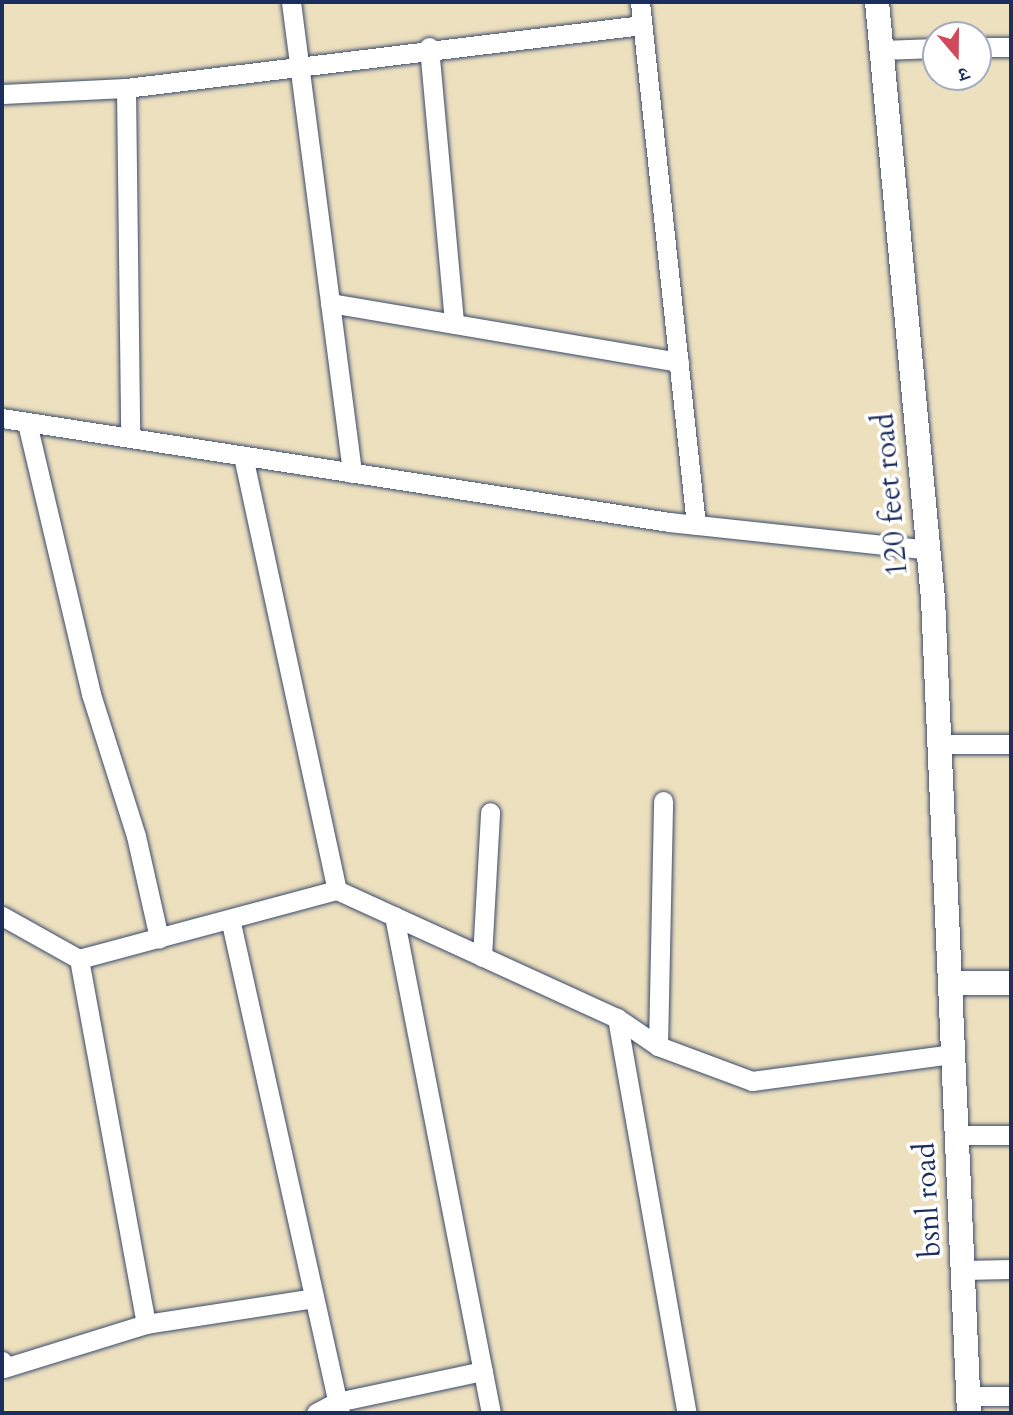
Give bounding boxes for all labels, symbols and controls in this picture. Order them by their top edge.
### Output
north arrow [922,21,992,91]
text: उ [955,60,972,88]
street label: 120 feet road [866,412,916,578]
street label: bsnl road [907,1142,949,1258]

